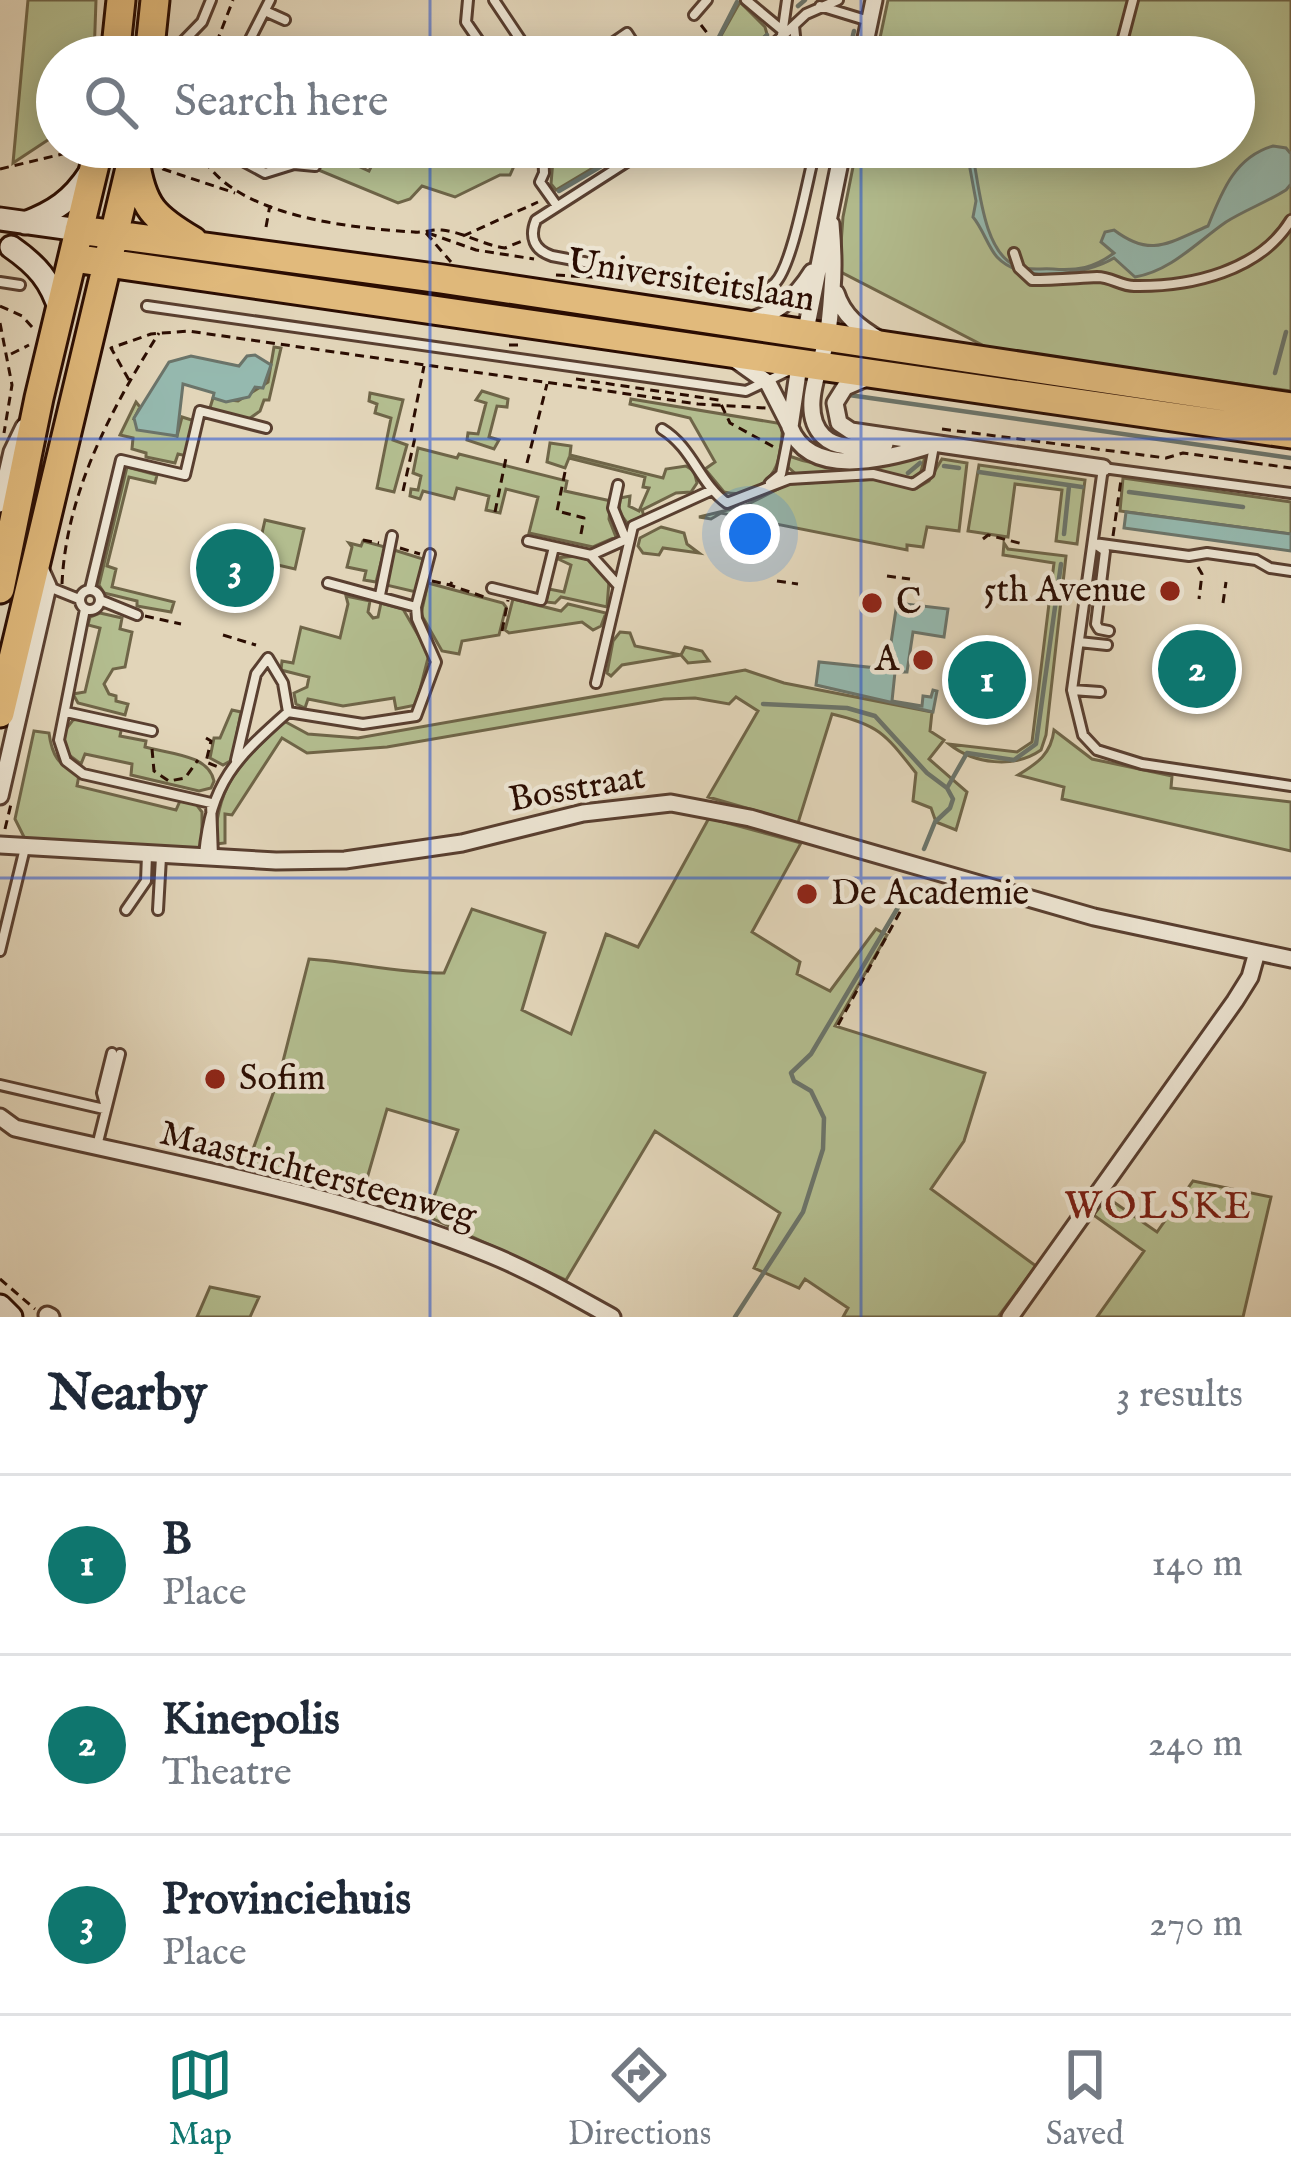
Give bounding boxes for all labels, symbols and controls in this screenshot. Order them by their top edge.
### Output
search box [36,36,1255,168]
icon: search [78,69,144,135]
text: Search here [174,74,388,131]
street label: Universiteitslaan [564,239,818,323]
your location [720,504,780,564]
pin: 3 [196,523,274,613]
place label: 5th Avenue [984,568,1146,614]
marker: 5th Avenue [1157,578,1183,604]
place label: C [896,580,922,626]
marker: C [859,590,885,616]
pin: 2 [1158,624,1236,714]
pin: 1 [948,635,1026,725]
place label: A [874,637,901,683]
marker: A [910,647,936,673]
street label: Bosstraat [505,754,649,824]
place label: De Academie [831,871,1029,917]
marker: De Academie [794,881,820,907]
place label: Sofim [239,1056,326,1102]
marker: Sofim [202,1066,228,1092]
street label: Maastrichtersteenweg [155,1111,482,1239]
district label: WOLSKE [1064,1183,1254,1232]
text: Nearby [48,1363,207,1428]
text: 3 results [1116,1371,1243,1420]
text: B [162,1512,192,1569]
text: 1 [80,1540,94,1589]
text: 140 m [1152,1540,1243,1589]
text: Place [162,1569,247,1618]
text: Kinepolis [162,1692,340,1749]
text: 2 [78,1720,96,1769]
text: 240 m [1148,1720,1243,1769]
text: Theatre [162,1749,292,1798]
text: Provinciehuis [162,1872,411,1929]
text: 3 [80,1900,94,1949]
text: 270 m [1149,1900,1243,1949]
text: Place [162,1929,247,1978]
tab: Map [167,2042,233,2156]
tab: Directions [568,2042,711,2156]
tab: Saved [1046,2042,1124,2156]

